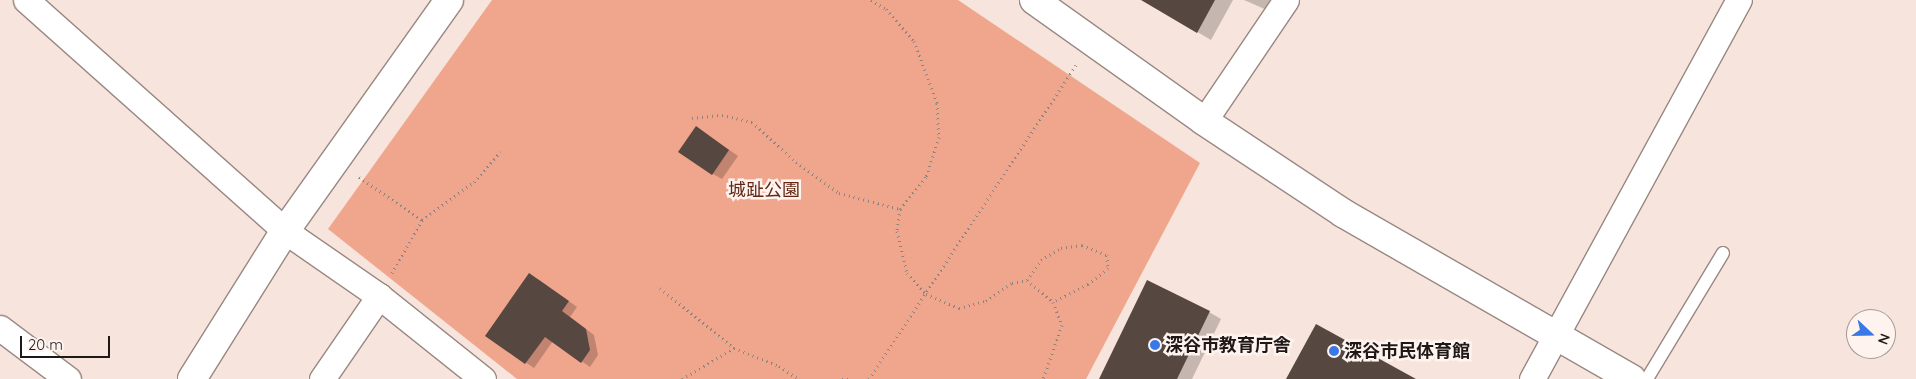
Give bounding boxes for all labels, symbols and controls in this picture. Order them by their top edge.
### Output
park label: 城趾公園 [728,179,800,201]
north arrow [1846,309,1896,359]
scale bar [22,326,112,358]
text: N [1874,331,1894,347]
place label: 深谷市教育庁舎 [1165,334,1291,356]
text: 20 m [28,335,63,354]
marker: 深谷市教育庁舎 [1149,339,1161,351]
place label: 深谷市民体育館 [1344,340,1470,362]
marker: 深谷市民体育館 [1328,345,1340,357]

